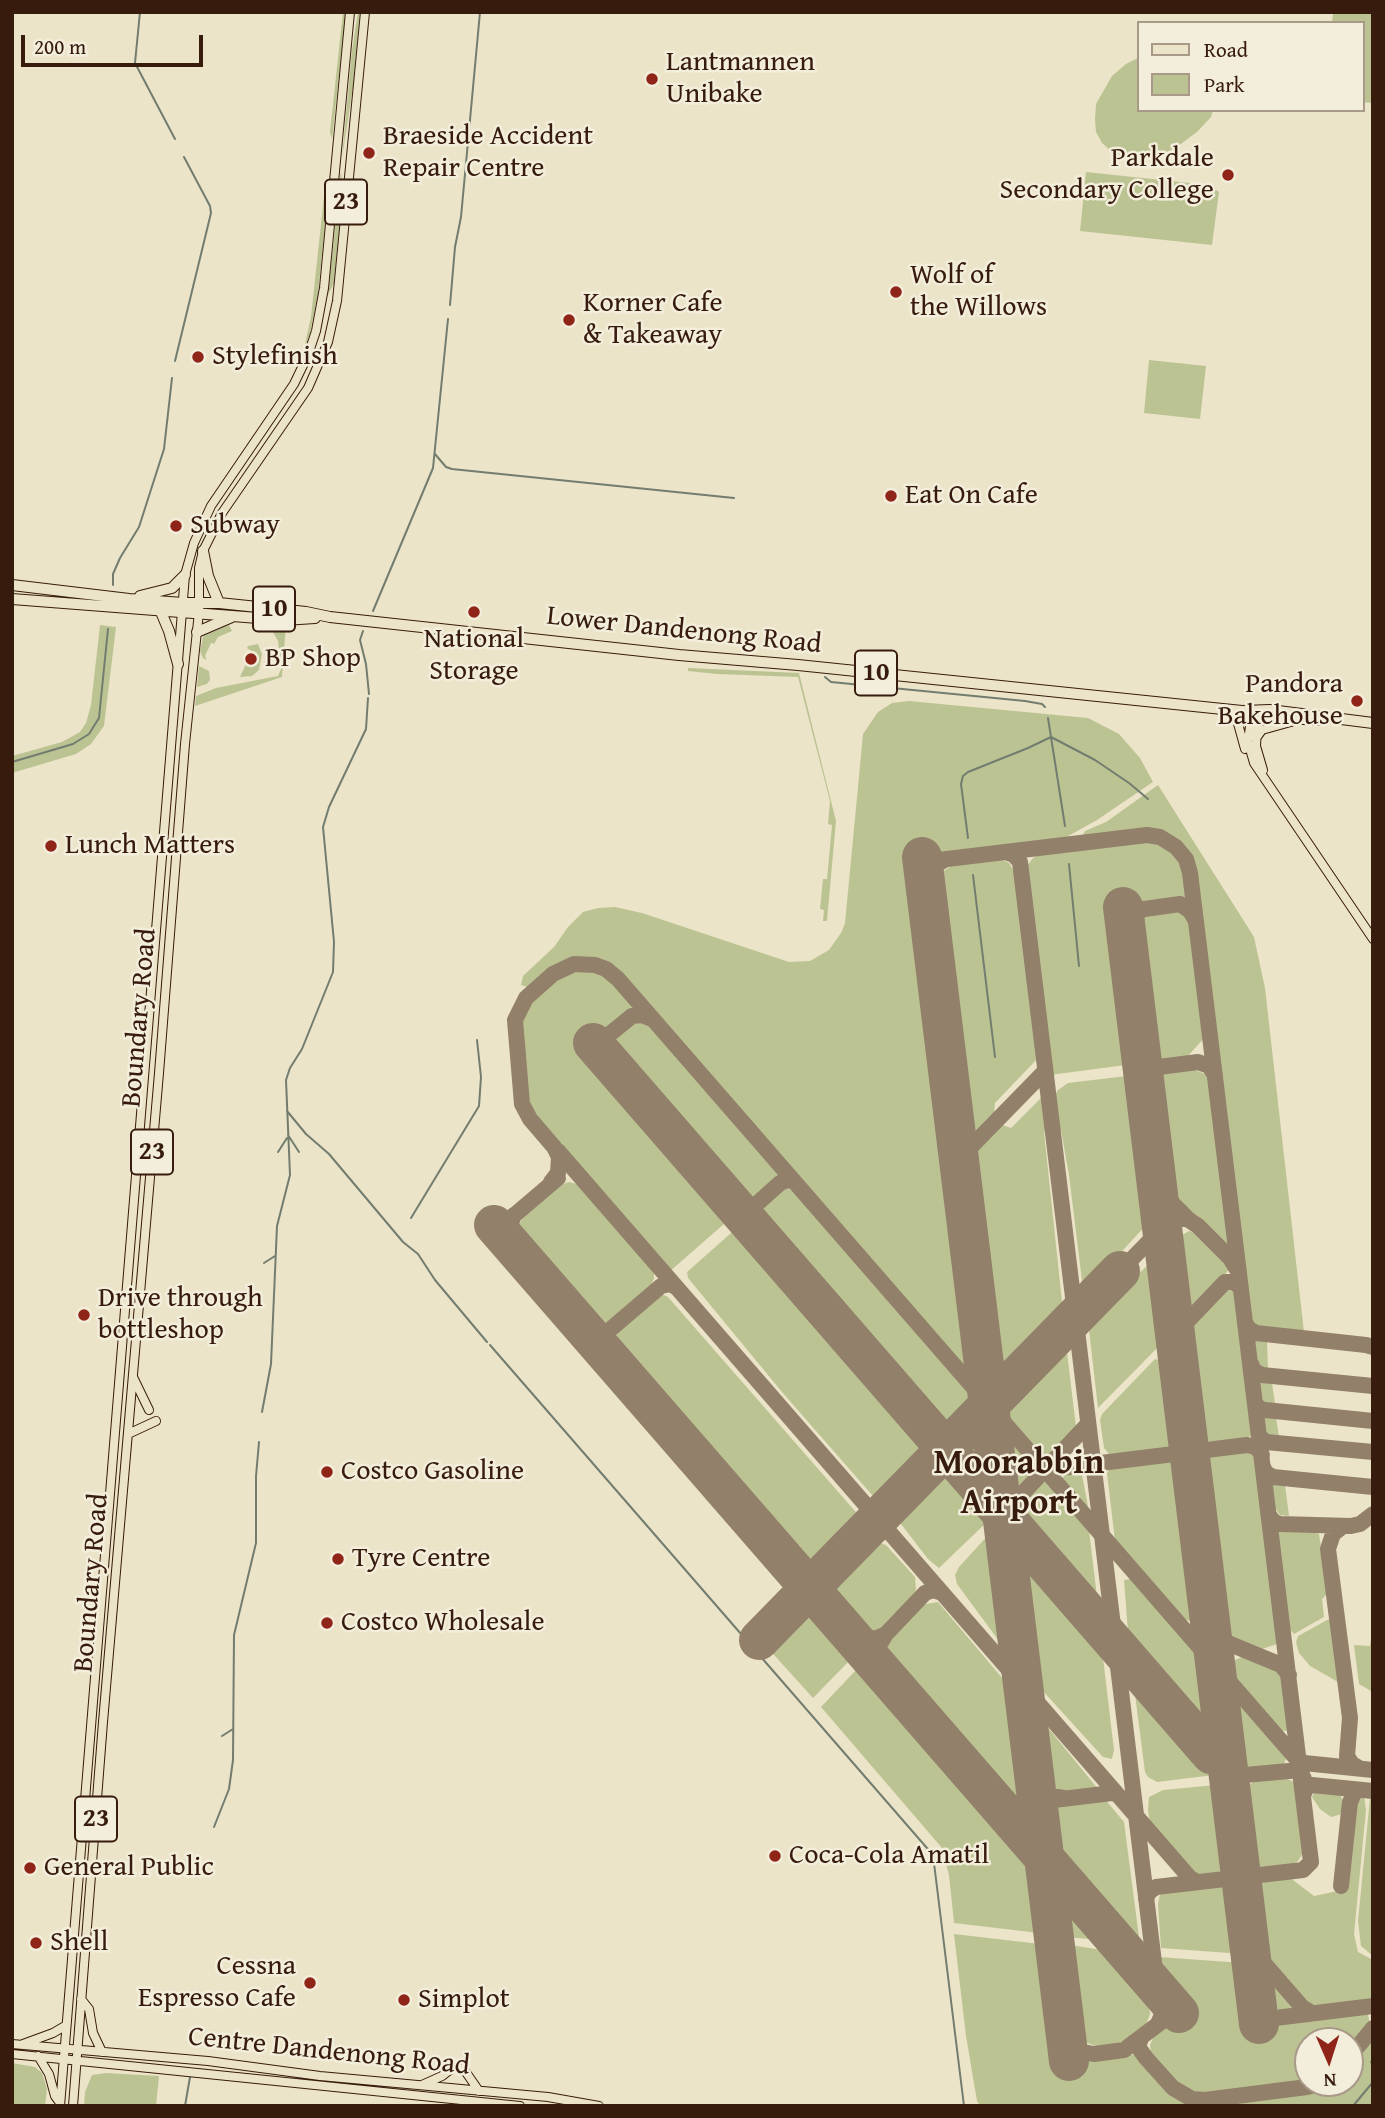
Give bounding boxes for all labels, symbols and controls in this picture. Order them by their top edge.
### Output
scale bar [24,21,206,65]
legend [1136,21,1364,112]
text: 200 m [34,31,86,62]
text: Road [1204,34,1248,65]
place label: Lantmannen Unibake [666,46,815,112]
text: Park [1204,69,1245,100]
marker: Lantmannen Unibake [644,71,660,87]
place label: Braeside Accident Repair Centre [383,120,593,186]
place label: Parkdale Secondary College [1000,142,1214,208]
marker: Braeside Accident Repair Centre [361,145,377,161]
marker: Parkdale Secondary College [1220,167,1236,183]
road number: 23 [325,180,367,224]
place label: Wolf of the Willows [910,259,1047,325]
marker: Wolf of the Willows [888,284,904,300]
place label: Korner Cafe & Takeaway [583,287,723,353]
marker: Korner Cafe & Takeaway [561,312,577,328]
place label: Stylefinish [212,340,338,374]
marker: Stylefinish [190,349,206,365]
place label: Eat On Cafe [905,479,1038,513]
marker: Eat On Cafe [883,488,899,504]
place label: Subway [190,509,280,543]
marker: Subway [168,518,184,534]
road number: 10 [253,586,295,632]
street label: Lower Dandenong Road [545,600,823,662]
marker: National Storage [466,604,482,620]
place label: National Storage [424,623,524,689]
place label: BP Shop [265,642,361,676]
road number: 10 [855,650,897,695]
marker: BP Shop [243,651,259,667]
place label: Pandora Bakehouse [1218,668,1343,734]
marker: Pandora Bakehouse [1349,693,1365,709]
place label: Lunch Matters [65,829,235,863]
marker: Lunch Matters [43,838,59,854]
street label: Boundary Road [115,927,165,1109]
road number: 23 [131,1130,173,1175]
place label: Drive through bottleshop [98,1282,263,1348]
marker: Drive through bottleshop [76,1307,92,1323]
district label: Moorabbin Airport [934,1443,1104,1525]
place label: Costco Gasoline [341,1455,524,1489]
marker: Costco Gasoline [319,1464,335,1480]
street label: Boundary Road [67,1492,117,1674]
place label: Tyre Centre [352,1542,490,1576]
marker: Tyre Centre [330,1551,346,1567]
place label: Costco Wholesale [341,1606,545,1640]
marker: Costco Wholesale [319,1615,335,1631]
road number: 23 [75,1796,117,1842]
place label: Coca-Cola Amatil [789,1839,989,1873]
marker: Coca-Cola Amatil [767,1848,783,1864]
place label: General Public [44,1851,214,1885]
marker: General Public [22,1860,38,1876]
place label: Shell [50,1926,108,1960]
marker: Shell [28,1935,44,1951]
place label: Cessna Espresso Cafe [138,1950,296,2016]
marker: Cessna Espresso Cafe [302,1975,318,1991]
place label: Simplot [418,1983,510,2017]
marker: Simplot [396,1992,412,2008]
street label: Centre Dandenong Road [187,2021,471,2083]
north arrow [1294,2027,1364,2097]
text: N [1323,2067,1337,2095]

